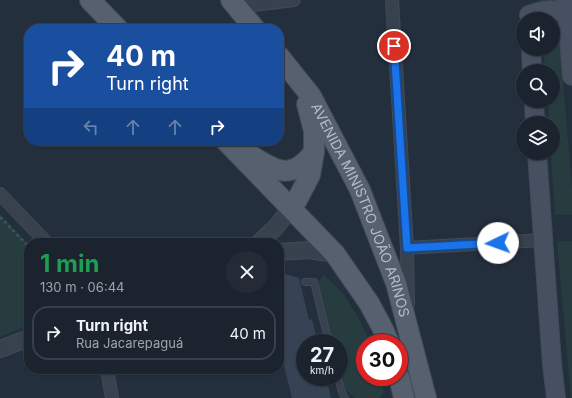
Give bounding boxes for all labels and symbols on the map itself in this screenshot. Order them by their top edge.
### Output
pin [377,29,411,63]
street label: AVENIDA MINISTRO JOÃO ARINOS [308,100,414,319]
position arrow [477,222,519,264]
speed limit sign: 30 [356,334,408,386]

